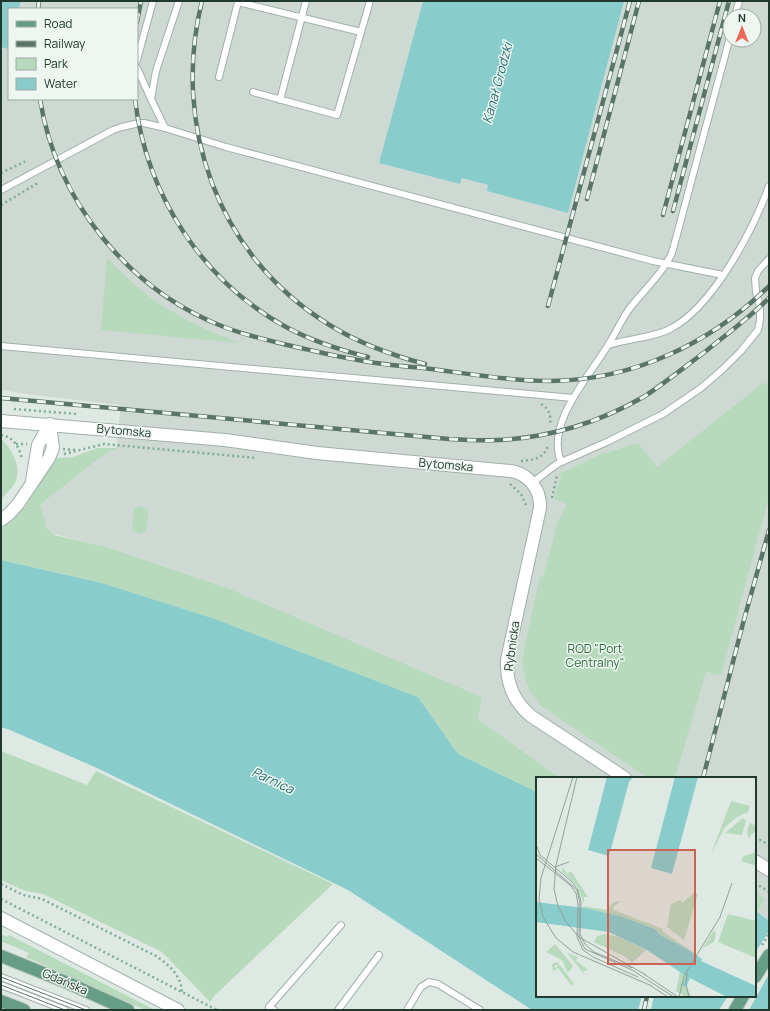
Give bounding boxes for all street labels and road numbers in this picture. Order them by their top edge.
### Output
street label: Bytomska [96,420,152,441]
street label: Bytomska [418,454,474,475]
street label: Rybnicka [500,620,523,672]
street label: Gdańska [40,964,91,999]

